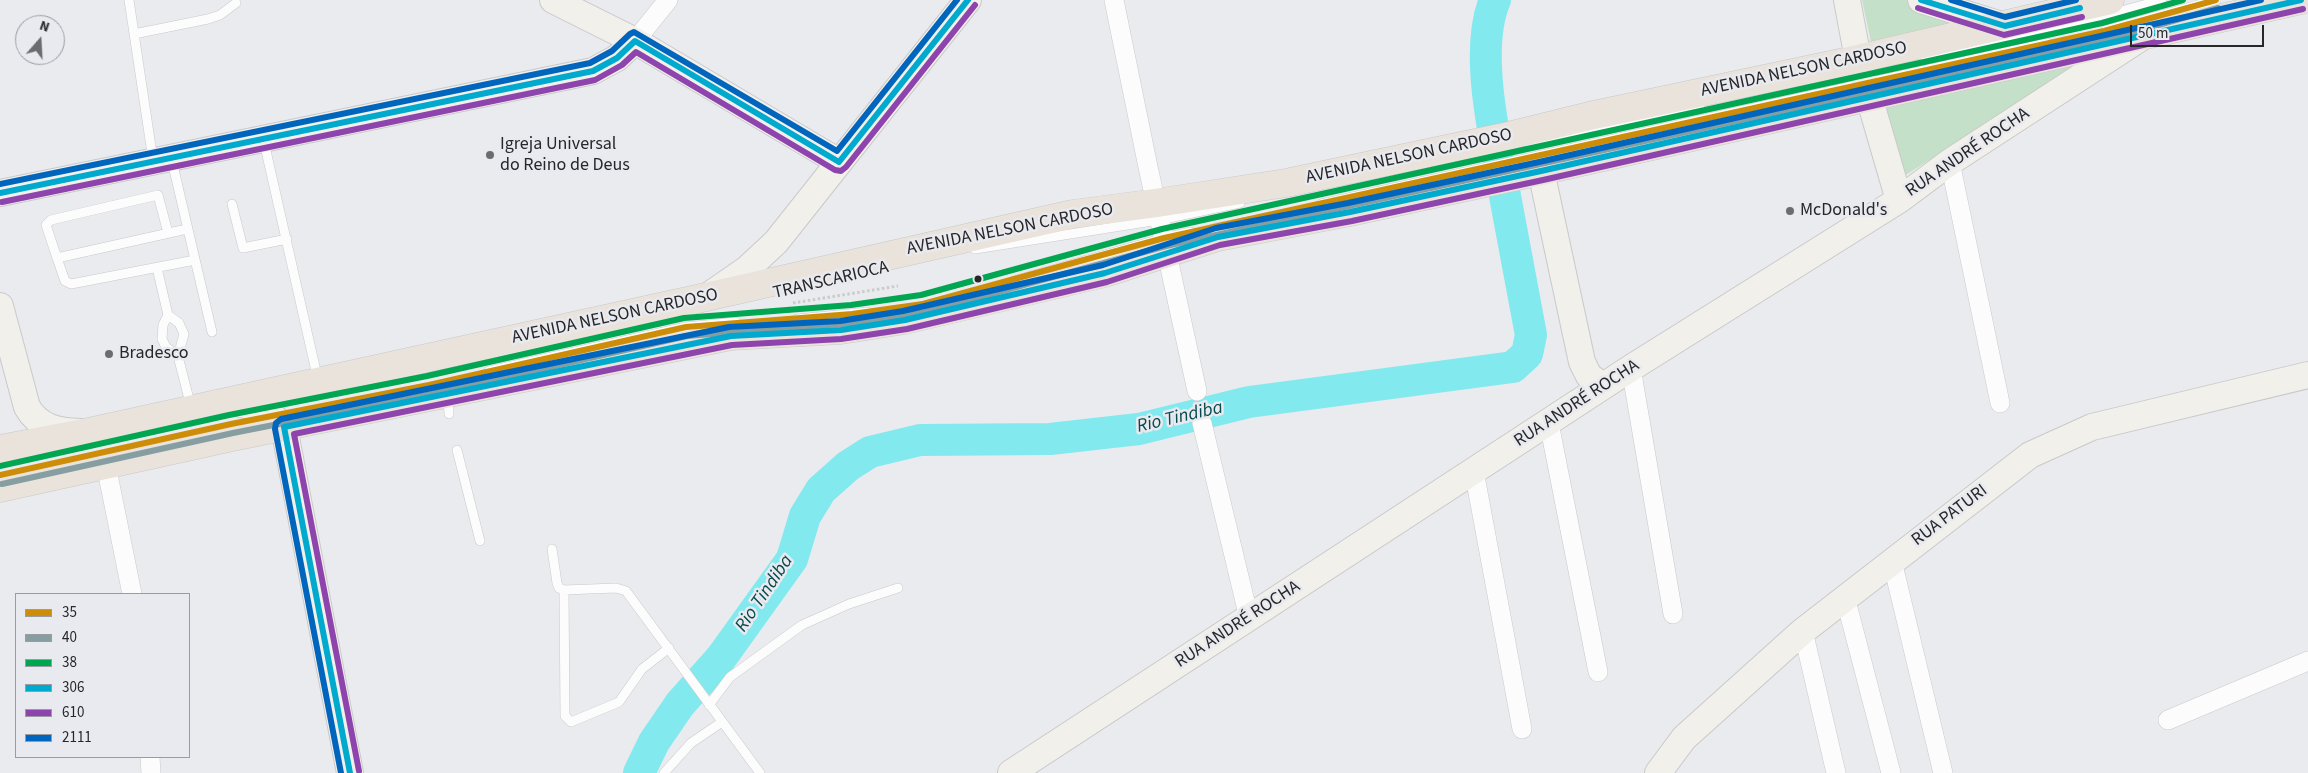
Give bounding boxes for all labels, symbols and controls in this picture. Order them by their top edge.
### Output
north arrow [15,15,65,65]
scale bar [2133,15,2267,47]
text: N [37,16,52,38]
text: 50 m [2138,23,2168,44]
street label: AVENIDA NELSON CARDOSO [1699,38,1909,102]
street label: RUA ANDRÉ ROCHA [1902,104,2034,202]
street label: AVENIDA NELSON CARDOSO [1304,125,1514,189]
place label: Igreja Universal do Reino de Deus [500,134,630,176]
marker: Igreja Universal do Reino de Deus [484,149,496,161]
street label: AVENIDA NELSON CARDOSO [905,199,1115,261]
place label: McDonald's [1800,200,1887,222]
marker: McDonald's [1784,205,1796,217]
street label: TRANSCARIOCA [771,257,891,305]
unlabelled marker [973,274,983,284]
street label: AVENIDA NELSON CARDOSO [510,285,720,349]
place label: Bradesco [119,343,189,365]
marker: Bradesco [103,348,115,360]
street label: RUA ANDRÉ ROCHA [1510,356,1644,452]
water label: Rio Tindiba [1135,397,1225,439]
street label: RUA PATURI [1908,481,1992,551]
water label: Rio Tindiba [731,551,799,637]
street label: RUA ANDRÉ ROCHA [1171,577,1305,673]
legend [15,593,190,758]
text: 35 [62,602,77,623]
text: 40 [62,627,77,648]
text: 38 [62,652,77,673]
text: 306 [62,677,84,698]
text: 610 [62,702,84,723]
text: 2111 [62,727,92,748]

